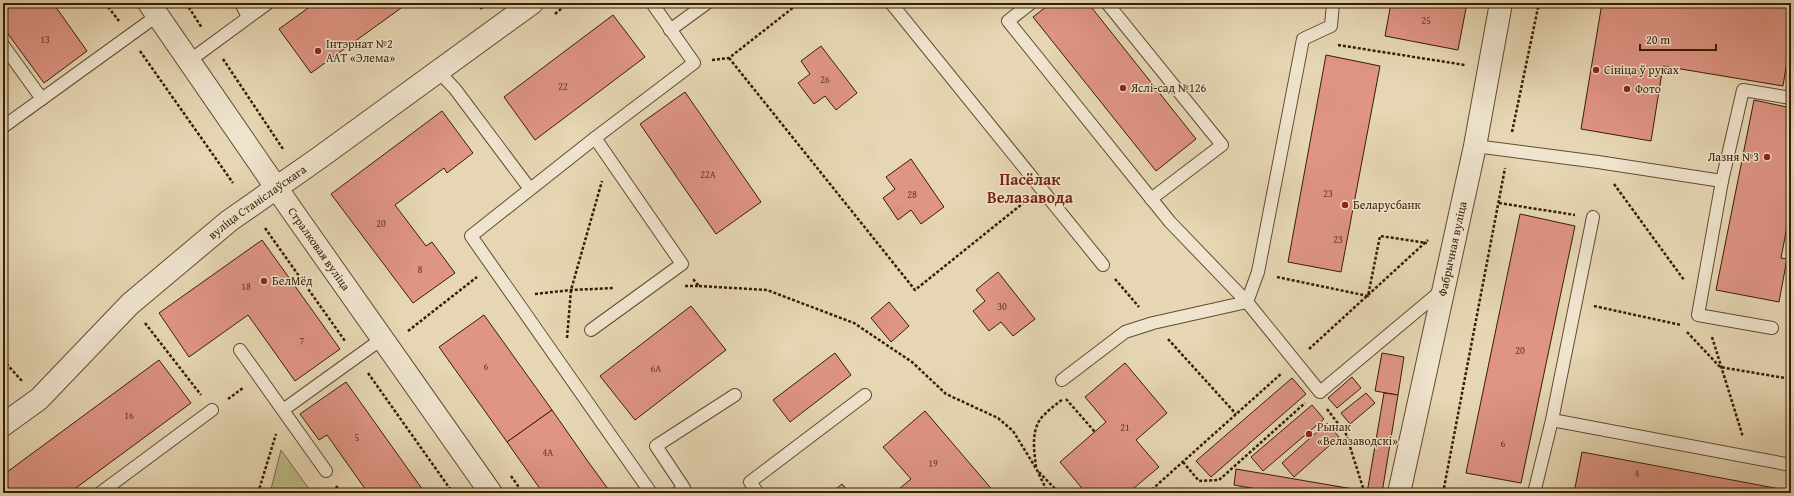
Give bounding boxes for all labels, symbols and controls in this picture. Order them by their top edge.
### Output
house number: 25 [1421,13,1431,28]
scale bar [1640,26,1716,52]
text: 20 m [1646,31,1670,48]
house number: 13 [40,32,50,47]
place label: Інтэрнат №2 ААТ «Элема» [326,35,395,66]
marker: Інтэрнат №2 ААТ «Элема» [313,46,323,56]
place label: Сініца ў руках [1604,61,1680,78]
marker: Сініца ў руках [1591,65,1601,75]
house number: 26 [820,72,830,87]
house number: 22 [558,79,568,94]
place label: Яслі-сад №126 [1130,79,1207,96]
place label: Фото [1635,80,1661,97]
marker: Яслі-сад №126 [1118,83,1128,93]
marker: Фото [1622,84,1632,94]
place label: Лазня №3 [1708,148,1759,165]
marker: Лазня №3 [1762,152,1772,162]
street label: вуліца Станіслаўскага [204,160,310,243]
house number: 22А [700,167,716,182]
district label: Пасёлак Велазавода [987,167,1074,209]
house number: 23 [1323,186,1333,201]
house number: 28 [907,187,917,202]
place label: Беларусбанк [1353,196,1421,213]
street label: Фабрычная вуліца [1433,199,1471,298]
marker: Беларусбанк [1340,200,1350,210]
street label: Стралковая вуліца [284,204,355,294]
house number: 20 [376,216,386,231]
house number: 23 [1333,232,1343,247]
house number: 8 [418,262,423,277]
place label: БелМёд [272,272,313,289]
marker: БелМёд [259,276,269,286]
house number: 18 [241,279,251,294]
house number: 30 [997,299,1007,314]
house number: 7 [300,333,305,348]
house number: 20 [1515,343,1525,358]
house number: 6 [484,359,489,374]
house number: 6А [651,361,661,376]
house number: 16 [124,408,134,423]
place label: Рынак «Велазаводскі» [1317,418,1398,449]
house number: 21 [1120,420,1130,435]
marker: Рынак «Велазаводскі» [1304,429,1314,439]
house number: 5 [355,430,360,445]
house number: 6 [1501,436,1506,451]
house number: 4А [543,445,553,460]
house number: 19 [928,456,938,471]
house number: 4 [1635,466,1640,481]

